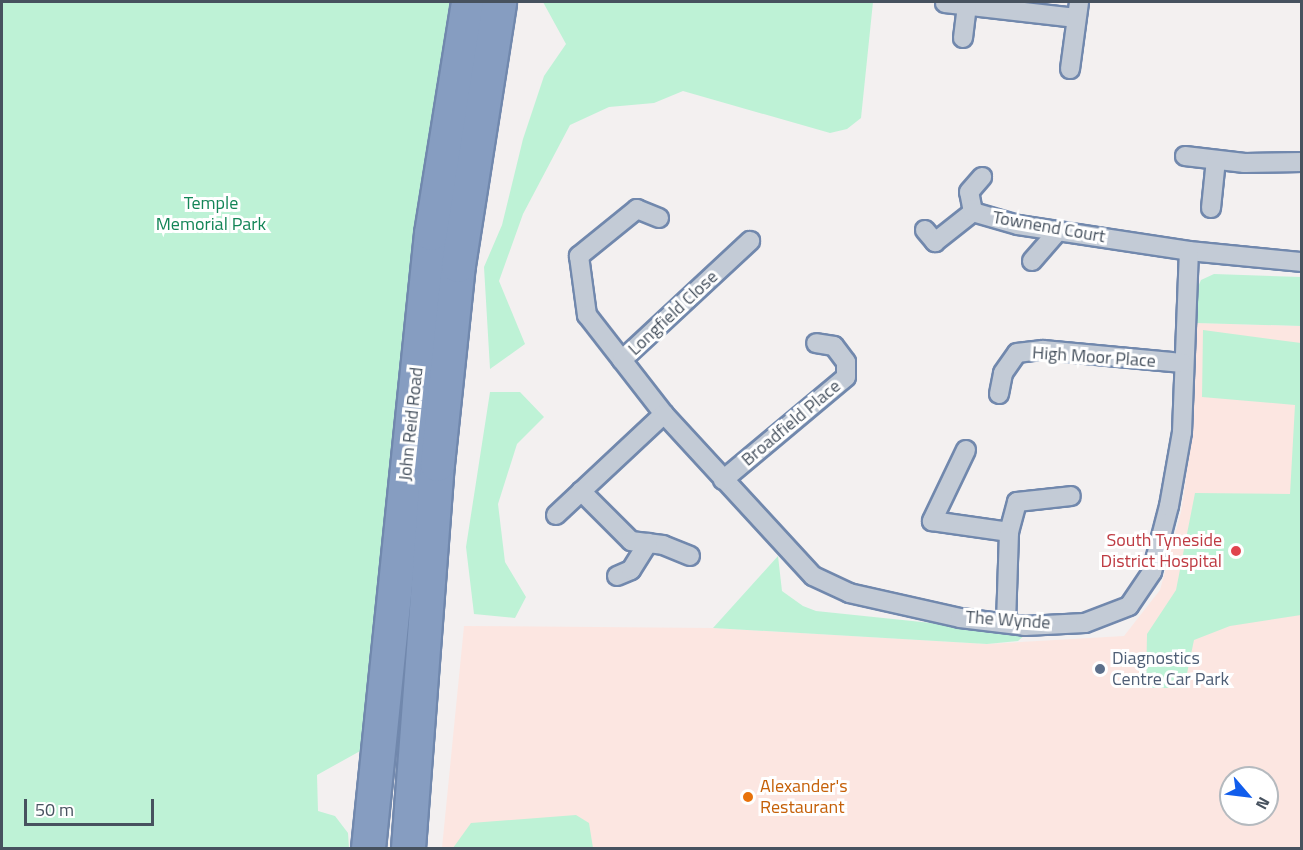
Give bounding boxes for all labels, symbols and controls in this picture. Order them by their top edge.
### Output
park label: Temple Memorial Park [156,193,266,236]
street label: Townend Court [991,206,1107,248]
street label: Longfield Close [624,266,722,360]
street label: High Moor Place [1031,342,1157,372]
street label: John Reid Road [394,366,428,482]
street label: Broadfield Place [737,375,845,471]
place label: South Tyneside District Hospital [1101,530,1222,572]
marker: South Tyneside District Hospital [1227,542,1245,560]
street label: The Wynde [965,606,1051,634]
place label: Diagnostics Centre Car Park [1112,648,1229,690]
marker: Diagnostics Centre Car Park [1093,662,1107,676]
north arrow [1219,766,1279,826]
place label: Alexander's Restaurant [760,776,848,818]
scale bar [27,787,158,825]
marker: Alexander's Restaurant [741,790,755,804]
text: N [1250,793,1276,814]
text: 50 m [35,796,74,823]

